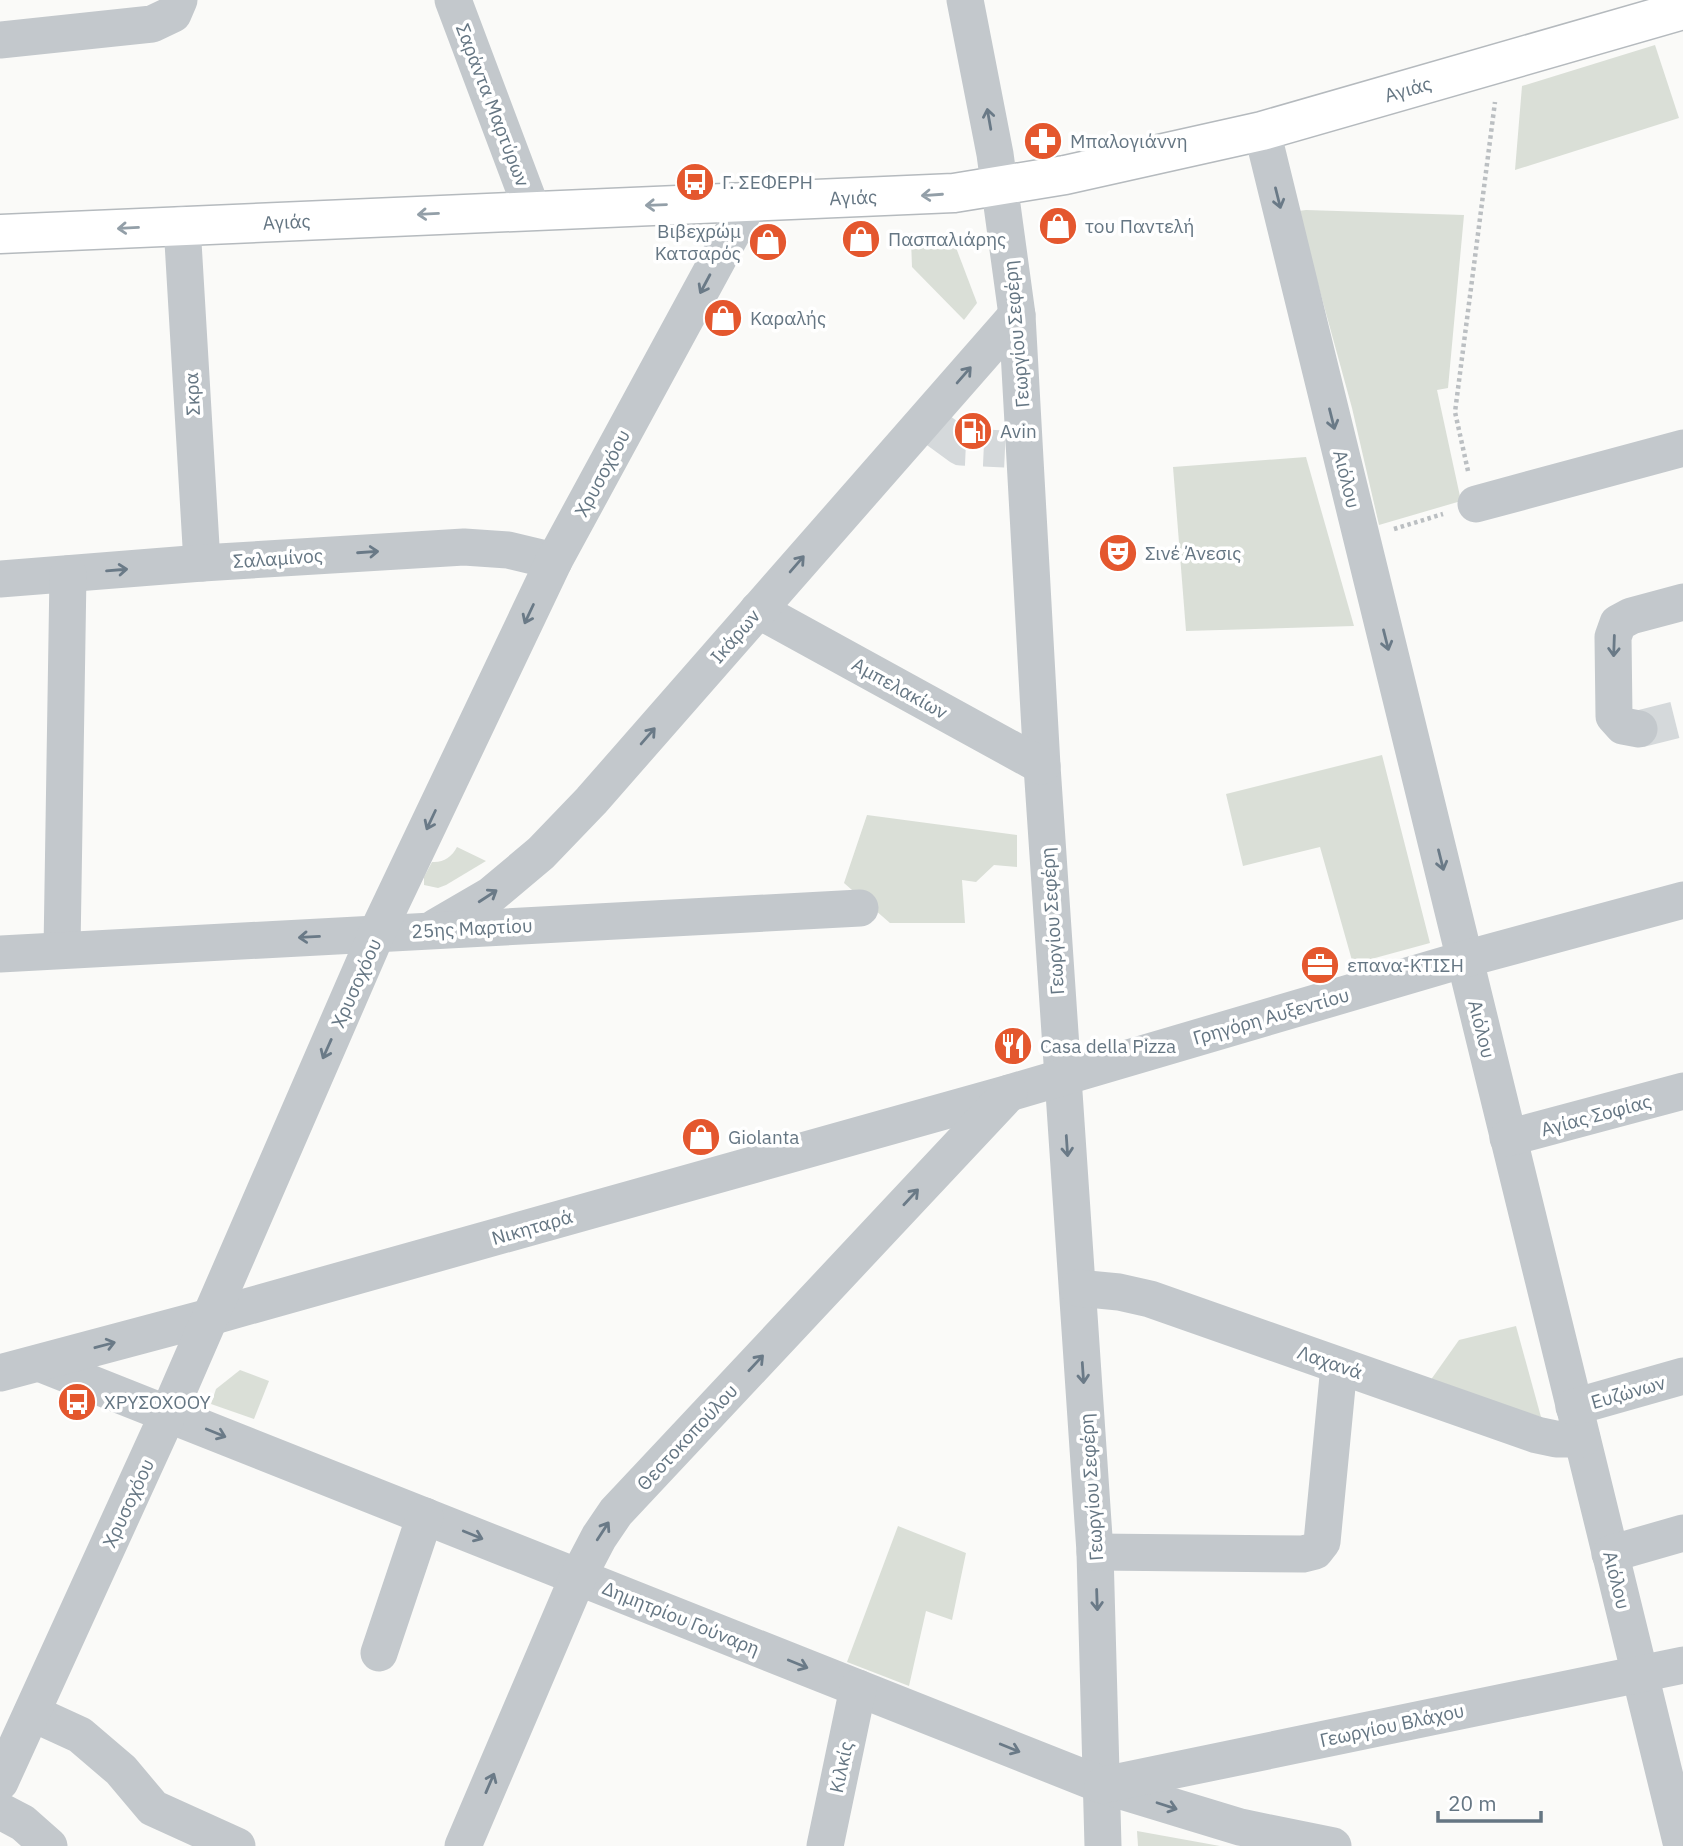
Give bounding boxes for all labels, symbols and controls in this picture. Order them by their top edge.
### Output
street label: Σαράντα Μαρτύρων [451,20,535,190]
street label: Αγιάς [1381,71,1434,107]
one-way arrow [982,108,995,131]
pharmacy icon: Μπαλογιάννη [1022,120,1064,162]
place label: Μπαλογιάννη [1070,129,1188,153]
bus stop icon: Γ. ΣΕΦΕΡΗ [674,161,716,203]
place label: Γ. ΣΕΦΕΡΗ [722,170,813,194]
street label: Αγιάς [829,184,878,210]
one-way arrow [1272,186,1285,209]
one-way arrow [921,188,944,201]
one-way arrow [644,199,667,212]
shop icon: του Παντελή [1037,205,1079,247]
one-way arrow [417,208,440,221]
street label: Αγιάς [262,209,311,235]
place label: του Παντελή [1085,214,1194,238]
shop icon: Πασπαλιάρης [840,218,882,260]
place label: Βιβεχρώμ Κατσαρός [655,219,741,265]
one-way arrow [116,221,139,234]
shop icon: Βιβεχρώμ Κατσαρός [747,221,789,263]
place label: Πασπαλιάρης [888,227,1006,251]
street label: Γεωργίου Σεφέρη [998,259,1034,409]
one-way arrow [697,273,711,294]
shop icon: Καραλής [702,297,744,339]
place label: Καραλής [750,306,826,330]
one-way arrow [956,366,972,384]
street label: Σκρα [179,372,205,416]
one-way arrow [1326,407,1339,430]
fuel station icon: Avin [952,410,994,452]
place label: Avin [1000,419,1037,443]
street label: Χρυσοχόου [569,425,635,521]
street label: Αιόλου [1328,447,1366,511]
theatre icon: Σινέ Άνεσις [1097,532,1139,574]
place label: Σινέ Άνεσις [1145,541,1241,565]
street label: Σαλαμίνος [232,543,324,573]
one-way arrow [357,546,380,559]
one-way arrow [789,556,805,574]
one-way arrow [105,563,128,576]
one-way arrow [522,603,535,625]
street label: Ικάρων [705,604,765,668]
one-way arrow [1380,628,1393,650]
one-way arrow [1607,635,1620,658]
street label: Αμπελακίων [848,652,952,724]
one-way arrow [640,727,656,745]
one-way arrow [424,809,437,830]
street label: Γεωργίου Σεφέρη [1035,846,1069,996]
one-way arrow [1435,849,1448,871]
one-way arrow [477,889,497,903]
street label: 25ης Μαρτίου [411,913,533,943]
one-way arrow [298,931,321,944]
street label: Χρυσοχόου [326,934,386,1032]
office icon: επανα-ΚΤΙΣΗ [1299,944,1341,986]
place label: επανα-ΚΤΙΣΗ [1347,953,1464,977]
street label: Γρηγόρη Αυξεντίου [1190,982,1352,1050]
street label: Αιόλου [1463,997,1501,1061]
restaurant icon: Casa della Pizza [992,1025,1034,1067]
place label: Casa della Pizza [1040,1034,1176,1058]
one-way arrow [320,1038,333,1059]
street label: Αγίας Σοφίας [1538,1089,1654,1141]
shop icon: Giolanta [680,1116,722,1158]
place label: Giolanta [728,1125,800,1149]
one-way arrow [1061,1134,1074,1157]
one-way arrow [903,1189,920,1206]
street label: Νικηταρά [489,1204,575,1250]
one-way arrow [93,1338,115,1351]
street label: Λαχανά [1294,1340,1366,1384]
one-way arrow [748,1354,764,1372]
one-way arrow [1077,1361,1090,1383]
street label: Ευζώνων [1588,1370,1668,1414]
street label: Θεοτοκοπούλου [631,1379,743,1495]
bus stop icon: ΧΡΥΣΟΧΟΟΥ [56,1381,98,1423]
place label: ΧΡΥΣΟΧΟΟΥ [104,1390,212,1414]
street label: Γεωργίου Σεφέρη [1074,1412,1108,1562]
one-way arrow [204,1428,226,1441]
street label: Χρυσοχόου [97,1455,159,1551]
one-way arrow [597,1522,611,1542]
one-way arrow [461,1530,483,1543]
street label: Αιόλου [1598,1548,1636,1612]
street label: Δημητρίου Γούναρη [599,1575,763,1661]
one-way arrow [1090,1588,1103,1611]
one-way arrow [787,1659,809,1672]
street label: Γεωργίου Βλάχου [1318,1698,1466,1752]
street label: Κιλκίς [824,1739,858,1795]
one-way arrow [998,1743,1020,1756]
one-way arrow [484,1773,497,1795]
scale bar [1438,1780,1541,1824]
text: 20 m [1448,1789,1497,1817]
one-way arrow [1155,1801,1177,1813]

